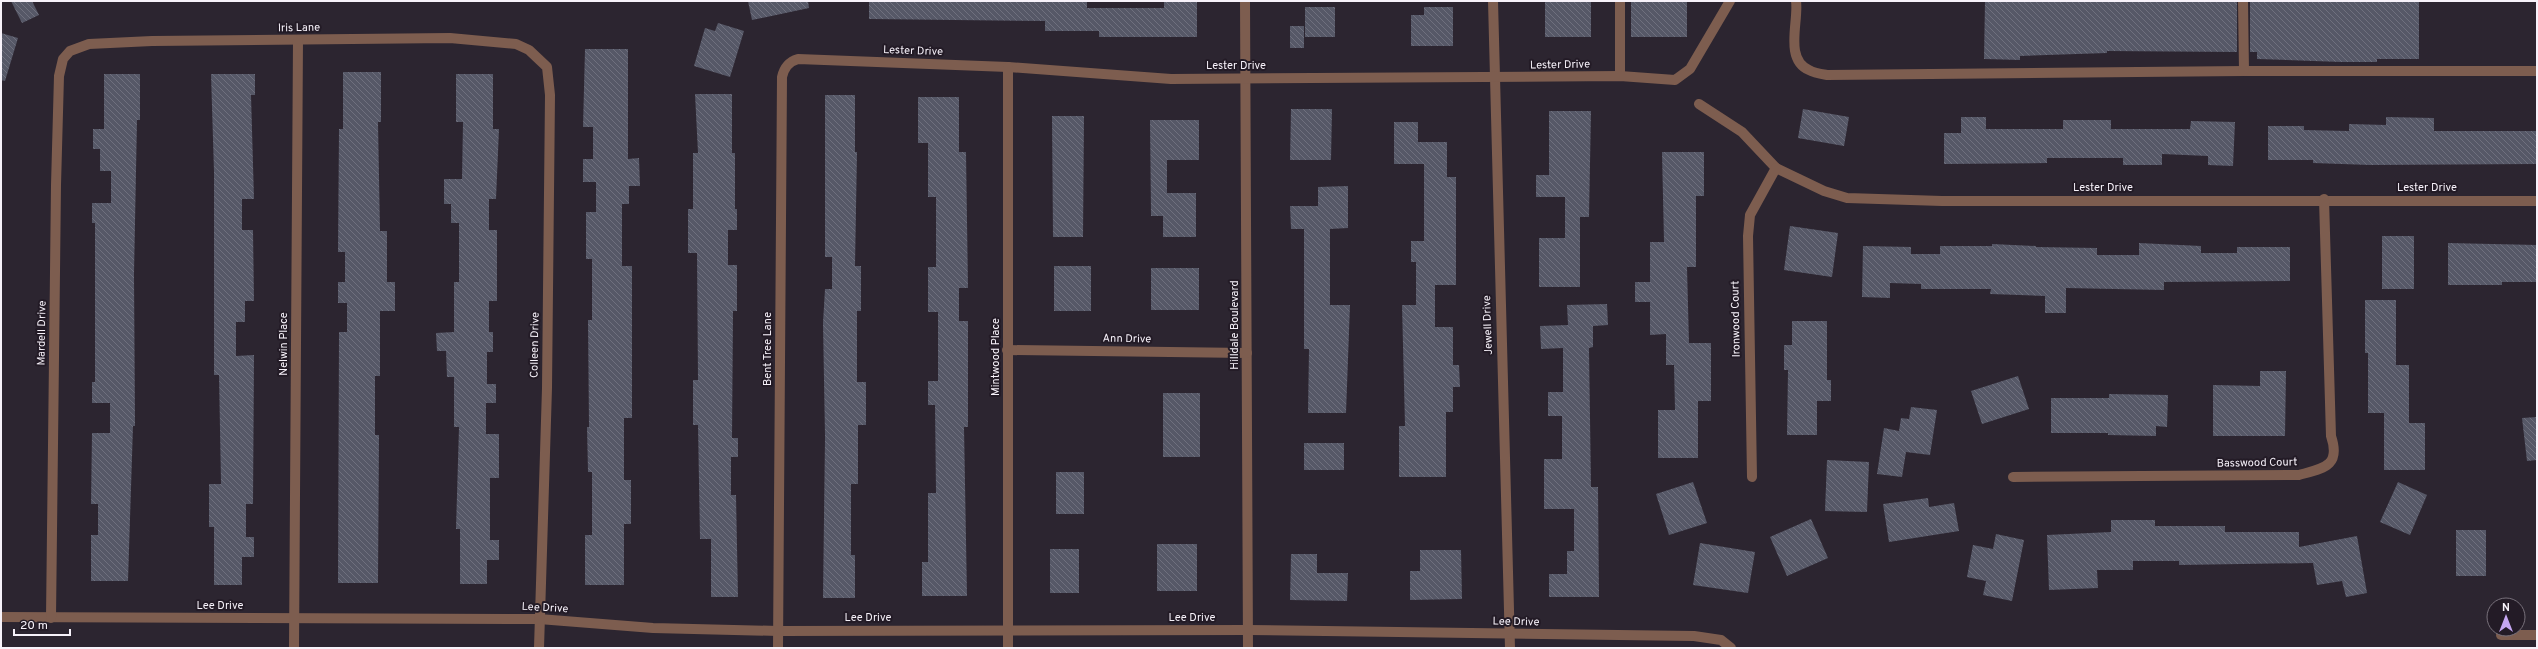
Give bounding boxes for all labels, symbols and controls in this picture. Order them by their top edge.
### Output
street label: Iris Lane [278,21,320,35]
street label: Lester Drive [883,43,943,59]
street label: Lester Drive [1530,57,1590,73]
street label: Lester Drive [1206,59,1266,73]
street label: Lester Drive [2073,181,2133,195]
street label: Lester Drive [2397,181,2457,195]
street label: Hilldale Boulevard [1228,280,1242,370]
street label: Ironwood Court [1728,281,1744,357]
street label: Jewell Drive [1480,295,1496,355]
street label: Mardell Drive [34,300,50,366]
street label: Nelwin Place [277,312,291,376]
street label: Colleen Drive [527,312,543,378]
street label: Bent Tree Lane [761,312,775,386]
street label: Mintwood Place [989,318,1003,396]
street label: Ann Drive [1103,332,1152,346]
street label: Basswood Court [2217,455,2297,471]
north arrow [2486,597,2526,637]
street label: Lee Drive [197,599,243,613]
street label: Lee Drive [521,600,569,616]
text: N [2502,601,2510,615]
scale bar [14,611,70,637]
street label: Lee Drive [845,611,891,625]
street label: Lee Drive [1169,611,1215,625]
street label: Lee Drive [1492,615,1540,629]
text: 20 m [20,618,48,634]

